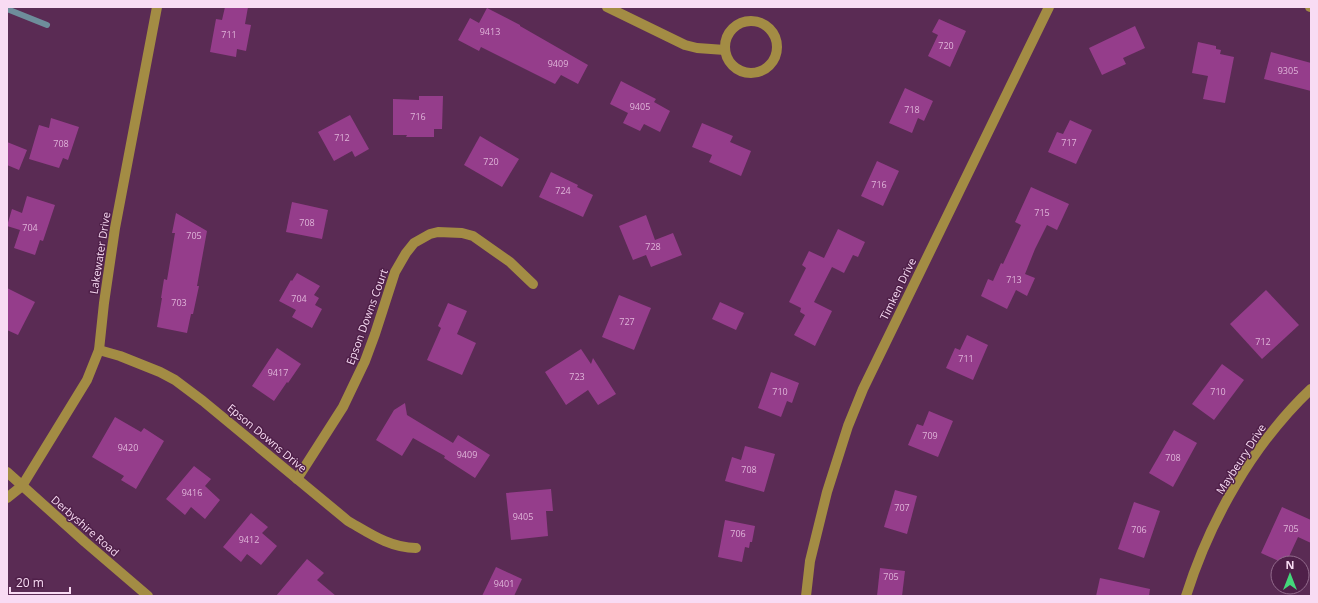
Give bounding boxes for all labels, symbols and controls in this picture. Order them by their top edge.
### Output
house number: 9413 [480,25,500,38]
house number: 711 [221,28,237,41]
house number: 720 [938,39,954,52]
house number: 9409 [548,57,568,70]
house number: 9305 [1278,64,1298,77]
house number: 9405 [630,100,650,113]
house number: 718 [904,103,920,116]
house number: 716 [410,110,426,123]
house number: 712 [334,131,350,144]
house number: 717 [1061,136,1077,149]
house number: 708 [53,137,69,150]
house number: 720 [483,155,499,168]
house number: 716 [871,178,887,191]
house number: 724 [555,184,571,197]
house number: 715 [1034,206,1050,219]
street label: Lakewater Drive [86,211,113,295]
house number: 708 [299,216,315,229]
house number: 704 [22,221,38,234]
house number: 705 [186,229,202,242]
house number: 728 [645,240,661,253]
street label: Timken Drive [876,255,919,322]
street label: Epson Downs Court [342,267,391,367]
house number: 713 [1006,273,1022,286]
house number: 704 [291,292,307,305]
house number: 703 [171,296,187,309]
house number: 727 [619,315,635,328]
house number: 712 [1255,335,1271,348]
house number: 711 [958,352,974,365]
house number: 9417 [268,366,288,379]
house number: 723 [569,370,585,383]
house number: 710 [772,385,788,398]
house number: 710 [1210,385,1226,398]
street label: Epson Downs Drive [225,400,310,475]
street label: Maybeury Drive [1212,421,1269,497]
house number: 709 [922,429,938,442]
house number: 9420 [118,441,138,454]
house number: 9409 [457,448,477,461]
house number: 708 [1165,451,1181,464]
house number: 708 [741,463,757,476]
house number: 9416 [182,486,202,499]
street label: Derbyshire Road [48,492,122,559]
house number: 707 [894,501,910,514]
house number: 9405 [513,510,533,523]
house number: 705 [1283,522,1299,535]
house number: 706 [1131,523,1147,536]
house number: 706 [730,527,746,540]
house number: 9412 [239,533,259,546]
north arrow [1270,555,1310,595]
text: N [1286,557,1294,572]
scale bar [10,569,70,595]
house number: 705 [883,570,899,583]
text: 20 m [16,574,44,591]
house number: 9401 [494,577,514,590]

